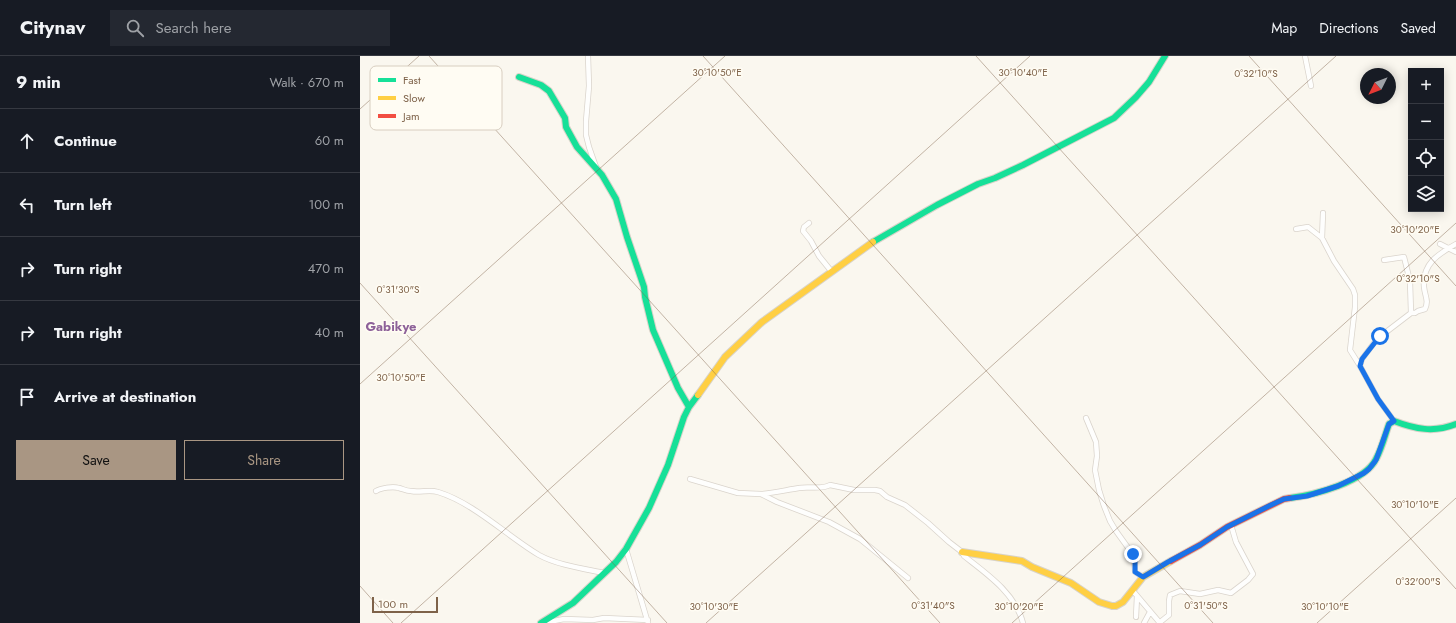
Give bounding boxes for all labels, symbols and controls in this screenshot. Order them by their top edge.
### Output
search box [110,10,390,46]
text: Citynav [20,14,86,41]
icon: search [124,17,146,39]
text: Search here [156,17,231,39]
text: Map [1271,18,1297,38]
text: Directions [1319,18,1379,38]
text: Saved [1401,18,1436,38]
text: 30°10'50"E [692,65,742,80]
text: 30°10'40"E [998,65,1048,80]
legend [370,66,502,130]
text: 0°32'10"S [1234,66,1278,81]
north arrow [1360,68,1396,104]
map controls [1408,68,1444,212]
button: + [1408,68,1444,104]
text: 9 min [16,70,61,94]
text: Fast [403,72,421,88]
text: Walk · 670 m [270,73,344,92]
text: Slow [403,90,425,106]
button: − [1408,104,1444,140]
text: Jam [401,108,420,124]
icon: ahead [16,130,38,152]
text: Continue [54,130,117,152]
text: 60 m [315,131,344,150]
button: locate [1408,140,1444,176]
button: layers [1408,176,1444,212]
icon: left [16,194,38,216]
text: Turn left [54,194,112,216]
text: 100 m [309,195,344,214]
text: 30°10'20"E [1390,222,1440,237]
icon: right [16,258,38,280]
text: Turn right [54,258,122,280]
text: 470 m [308,259,344,278]
text: 0°32'10"S [1396,271,1440,286]
text: 0°31'30"S [376,282,420,297]
district label: Gabikye [366,317,417,336]
icon: right [16,322,38,344]
text: Turn right [54,322,122,344]
text: 40 m [315,323,344,342]
route start [1371,327,1389,345]
text: 30°10'50"E [376,370,426,385]
icon: arrive [16,386,38,408]
text: Arrive at destination [54,386,196,408]
button: Save [16,440,176,480]
button: Share [184,440,344,480]
text: 30°10'10"E [1391,497,1439,512]
route end [1124,545,1142,563]
text: 0°32'00"S [1396,574,1441,589]
scale bar [372,595,438,614]
text: 100 m [378,596,408,612]
text: 0°31'40"S [911,598,955,613]
text: 0°31'50"S [1184,598,1228,613]
text: 30°10'30"E [689,599,739,614]
text: 30°10'20"E [994,599,1044,614]
text: 30°10'10"E [1301,599,1349,614]

